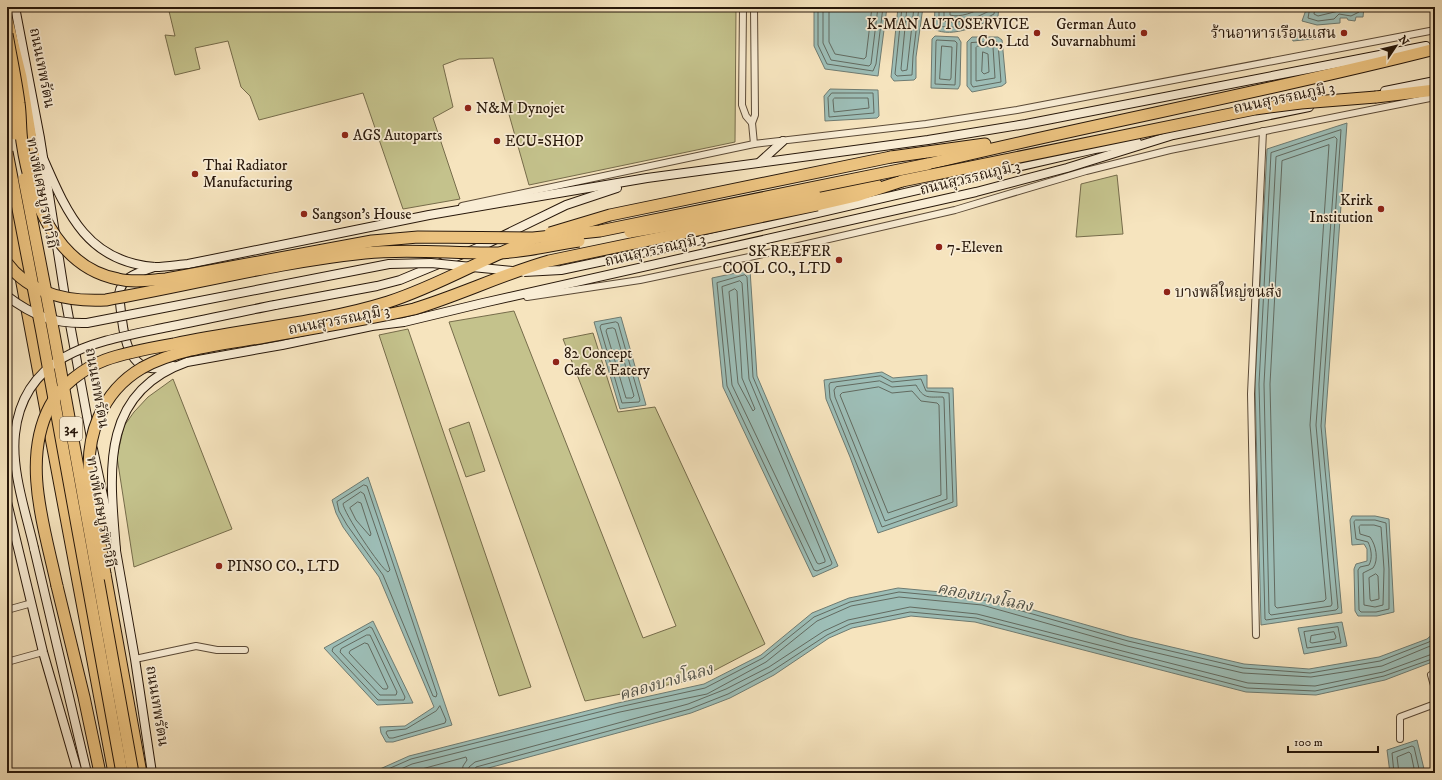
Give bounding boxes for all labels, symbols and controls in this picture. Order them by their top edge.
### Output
place label: K-MAN AUTOSERVICE Co., Ltd [866,15,1030,51]
place label: German Auto Suvarnabhumi [1051,15,1136,51]
place label: ร้านอาหารเรือนแสน [1211,24,1336,43]
street label: ถนนเทพรัตน [25,26,59,110]
north arrow [1376,26,1416,66]
marker: K-MAN AUTOSERVICE Co., Ltd [1032,28,1042,38]
marker: German Auto Suvarnabhumi [1139,28,1149,38]
marker: ร้านอาหารเรือนแสน [1339,28,1349,38]
text: N [1395,33,1412,49]
street label: ถนนสุวรรณภูมิ 3 [1232,78,1337,119]
place label: N&M Dynojet [476,99,565,118]
marker: N&M Dynojet [463,103,473,113]
place label: AGS Autoparts [353,126,442,145]
marker: AGS Autoparts [340,130,350,140]
place label: ECU=SHOP [505,132,584,151]
street label: ทางพิเศษบูรพาวิถี [22,136,62,250]
marker: ECU=SHOP [492,136,502,146]
place label: Thai Radiator Manufacturing [203,156,293,192]
street label: ถนนสุวรรณภูมิ 3 [918,156,1022,201]
marker: Thai Radiator Manufacturing [190,169,200,179]
place label: Krirk Institution [1310,191,1374,227]
marker: Krirk Institution [1376,204,1386,214]
place label: Sangson's House [312,205,411,224]
marker: Sangson's House [299,209,309,219]
street label: ถนนสุวรรณภูมิ 3 [603,229,708,272]
place label: 7-Eleven [947,238,1003,257]
place label: SK REEFER COOL CO., LTD [722,242,831,278]
marker: 7-Eleven [934,242,944,252]
marker: SK REEFER COOL CO., LTD [834,255,844,265]
place label: บางพลีใหญ่ขนส่ง [1175,281,1282,302]
marker: บางพลีใหญ่ขนส่ง [1162,287,1172,297]
street label: ถนนสุวรรณภูมิ 3 [287,301,392,340]
place label: 82 Concept Cafe & Eatery [564,344,651,380]
street label: ถนนเทพรัตน [81,346,113,430]
marker: 82 Concept Cafe & Eatery [551,357,561,367]
road number: 34 [60,417,82,441]
street label: ทางพิเศษบูรพาวิถี [82,455,120,569]
place label: PINSO CO., LTD [227,557,339,576]
marker: PINSO CO., LTD [214,561,224,571]
water label: คลองบางโฉลง [935,576,1036,616]
water label: คลองบางโฉลง [616,657,716,705]
street label: ถนนเทพรัตน [141,664,173,748]
scale bar [1288,728,1378,754]
text: 100 m [1294,735,1323,750]

